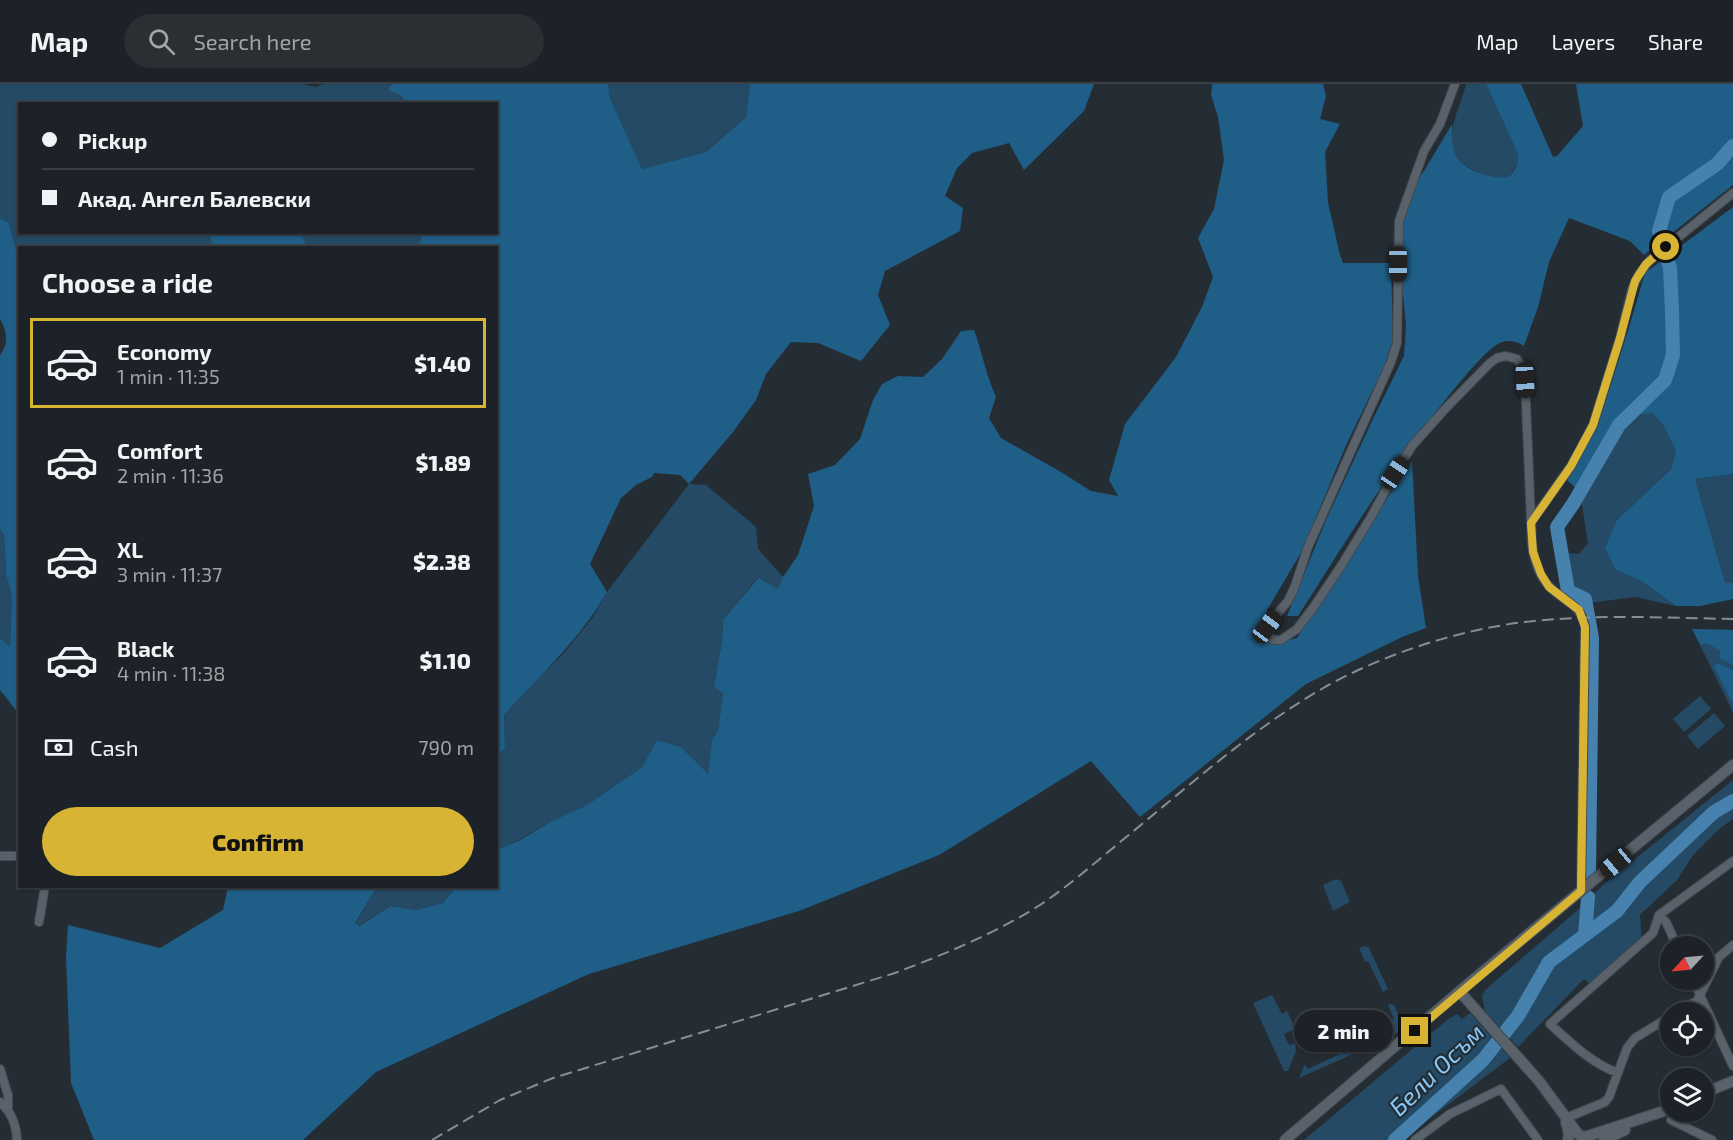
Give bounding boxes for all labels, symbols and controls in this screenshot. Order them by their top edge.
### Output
search box [124,14,544,68]
text: Map [30,24,88,58]
icon: search [145,25,178,58]
text: Search here [193,28,312,54]
text: Map [1476,29,1518,54]
text: Layers [1551,29,1615,54]
text: Share [1648,29,1703,54]
text: Pickup [78,127,147,153]
text: Акад. Ангел Балевски [78,185,311,211]
route start [1652,233,1679,260]
car [1389,246,1407,282]
text: Choose a ride [42,266,213,298]
icon: car [45,336,99,390]
text: Economy [117,338,212,364]
text: $1.40 [414,350,471,376]
car [1515,362,1535,398]
text: 1 min · 11:35 [117,364,220,388]
icon: car [45,435,99,489]
text: Comfort [117,437,202,463]
text: $1.89 [415,449,471,475]
car [1377,453,1413,493]
text: 2 min · 11:36 [117,463,224,487]
icon: car [45,534,99,588]
text: XL [117,536,143,562]
text: $2.38 [413,548,471,574]
text: 3 min · 11:37 [117,562,222,586]
car [1249,607,1285,647]
icon: car [45,633,99,687]
text: Black [117,635,174,661]
text: $1.10 [419,647,471,673]
text: 4 min · 11:38 [117,661,225,685]
icon: cash [42,731,75,764]
text: Cash [90,734,139,760]
text: 790 m [418,735,474,759]
button: Confirm [42,807,474,876]
car [1596,845,1636,881]
north arrow [1660,936,1714,990]
map controls [1660,936,1714,1122]
button: locate [1660,1002,1714,1056]
callout: 2 min [1295,1010,1394,1052]
water label: Бели Осъм [1383,1017,1489,1121]
route end [1401,1017,1428,1044]
text: 2 min [1318,1019,1369,1043]
button: layers [1660,1068,1714,1122]

